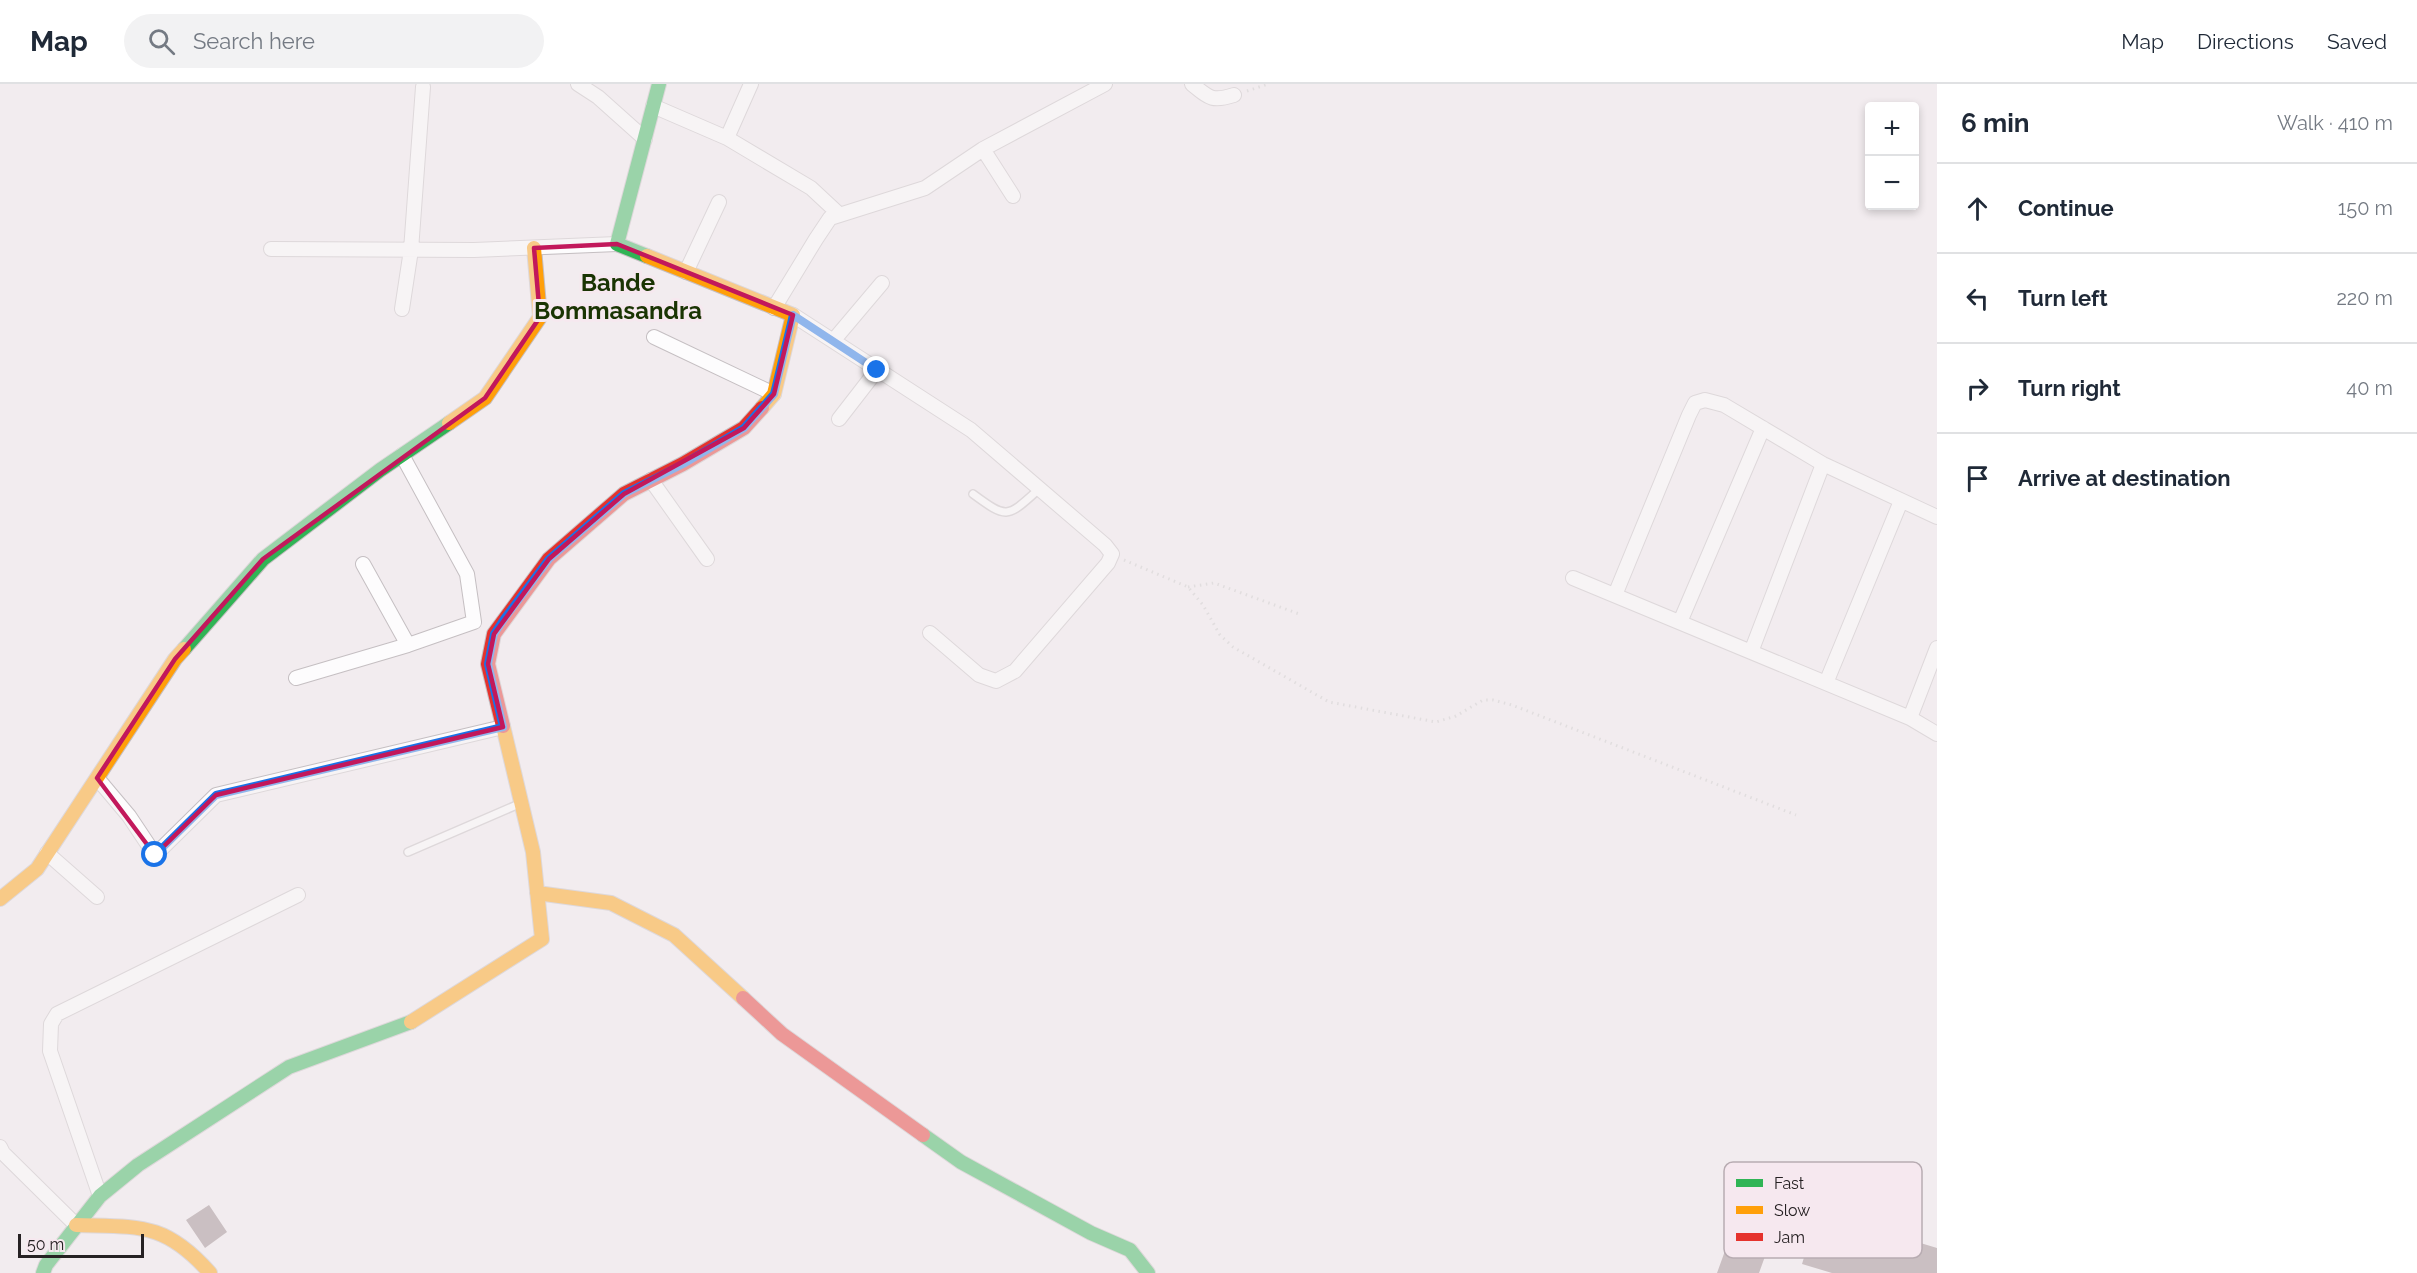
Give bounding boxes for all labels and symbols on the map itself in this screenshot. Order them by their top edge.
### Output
district label: Bande Bommasandra [534,268,702,325]
route end [863,356,889,382]
route start [141,841,167,867]
legend [1724,1162,1922,1258]
text: Fast [1774,1174,1805,1193]
text: Slow [1774,1201,1810,1220]
text: Jam [1774,1228,1805,1247]
scale bar [18,1231,144,1258]

